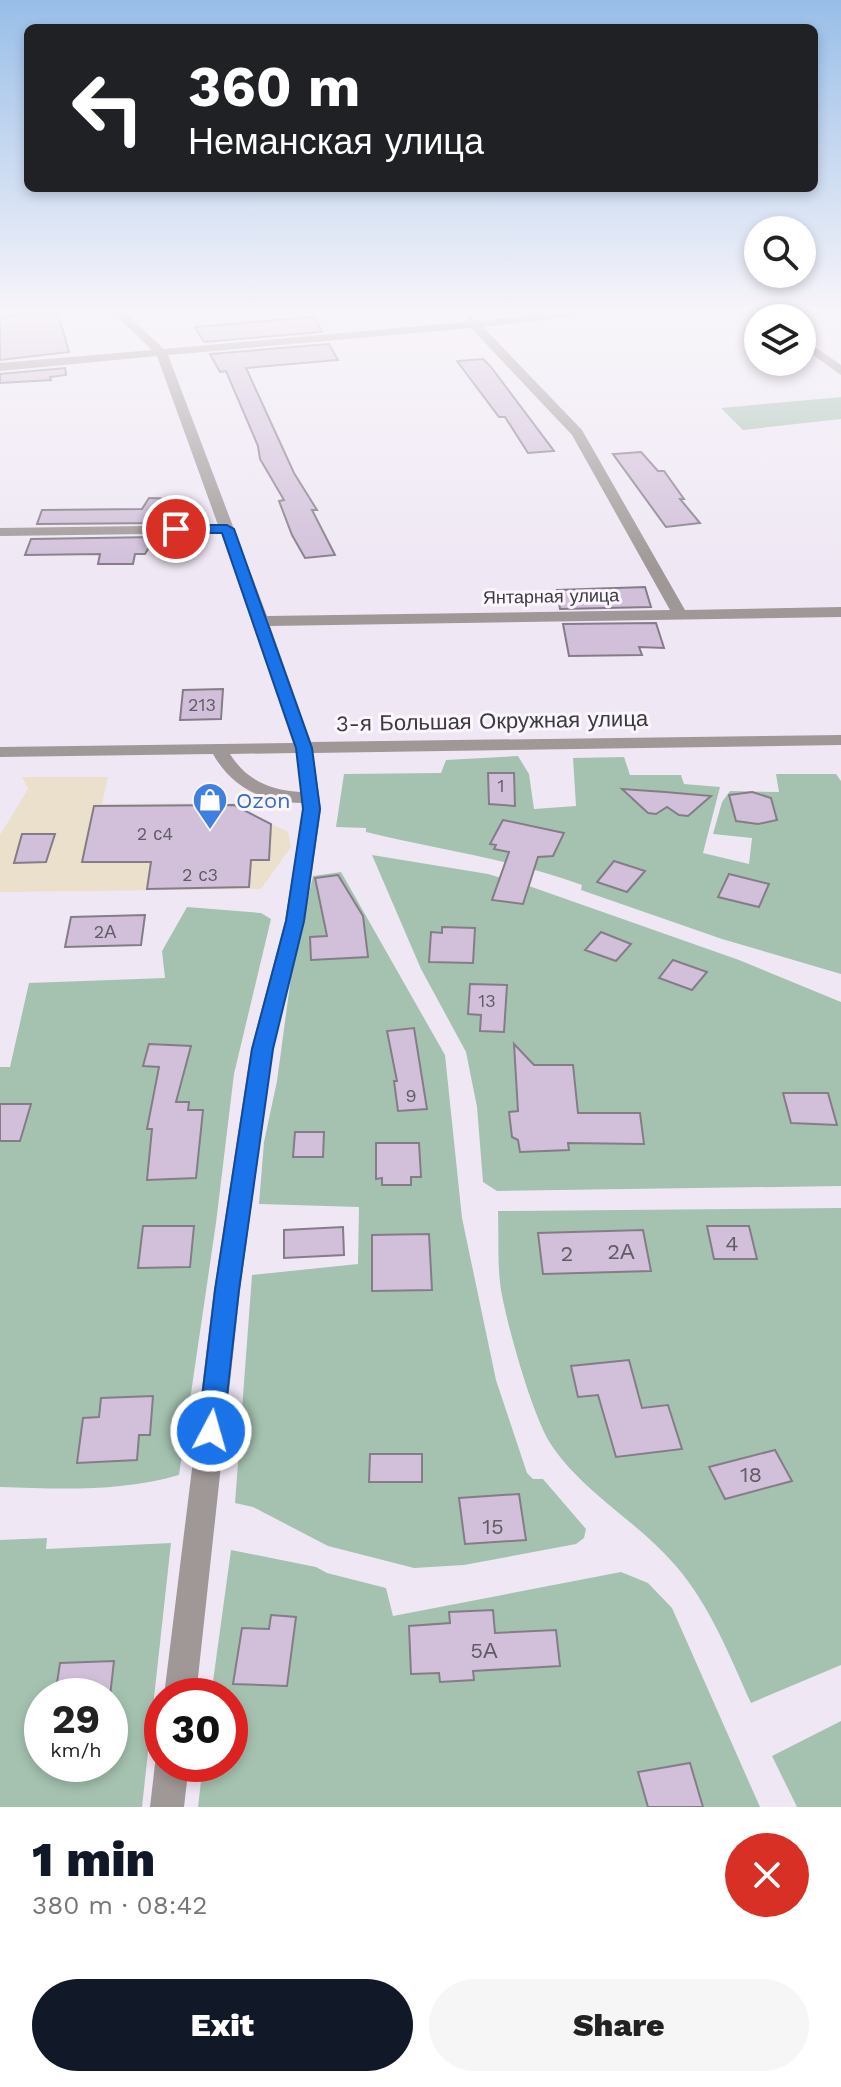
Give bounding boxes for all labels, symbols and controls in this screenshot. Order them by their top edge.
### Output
text: 360 m [188,54,360,120]
icon: left [56,56,160,160]
text: Неманская улица [188,121,484,163]
map controls [744,216,816,376]
button: search [744,216,816,288]
button: layers [744,304,816,376]
pin [142,495,210,563]
icon: arrive [154,507,198,551]
street label: Янтарная улица [483,584,620,608]
house number: 213 [188,694,216,715]
street label: 3-я Большая Окружная улица [336,706,649,736]
house number: 1 [497,775,505,796]
shop icon: Ozon [191,781,229,831]
place label: Ozon [236,788,291,813]
house number: 2 с4 [137,823,173,844]
house number: 2 с3 [182,864,218,885]
house number: 2А [94,921,116,942]
house number: 13 [478,990,496,1011]
house number: 9 [405,1085,417,1106]
house number: 4 [725,1231,739,1256]
house number: 2А [607,1239,635,1264]
house number: 2 [561,1241,573,1266]
position arrow [169,1389,253,1473]
house number: 18 [740,1462,762,1487]
house number: 15 [482,1514,504,1539]
house number: 5А [470,1638,498,1663]
speed limit sign: 30 [144,1678,248,1782]
text: 29 [52,1696,100,1743]
text: km/h [50,1738,102,1762]
text: 1 min [32,1831,155,1888]
button: close [725,1833,809,1917]
text: 380 m · 08:42 [32,1890,208,1920]
button: Exit [32,1979,413,2071]
button: Share [429,1979,809,2071]

